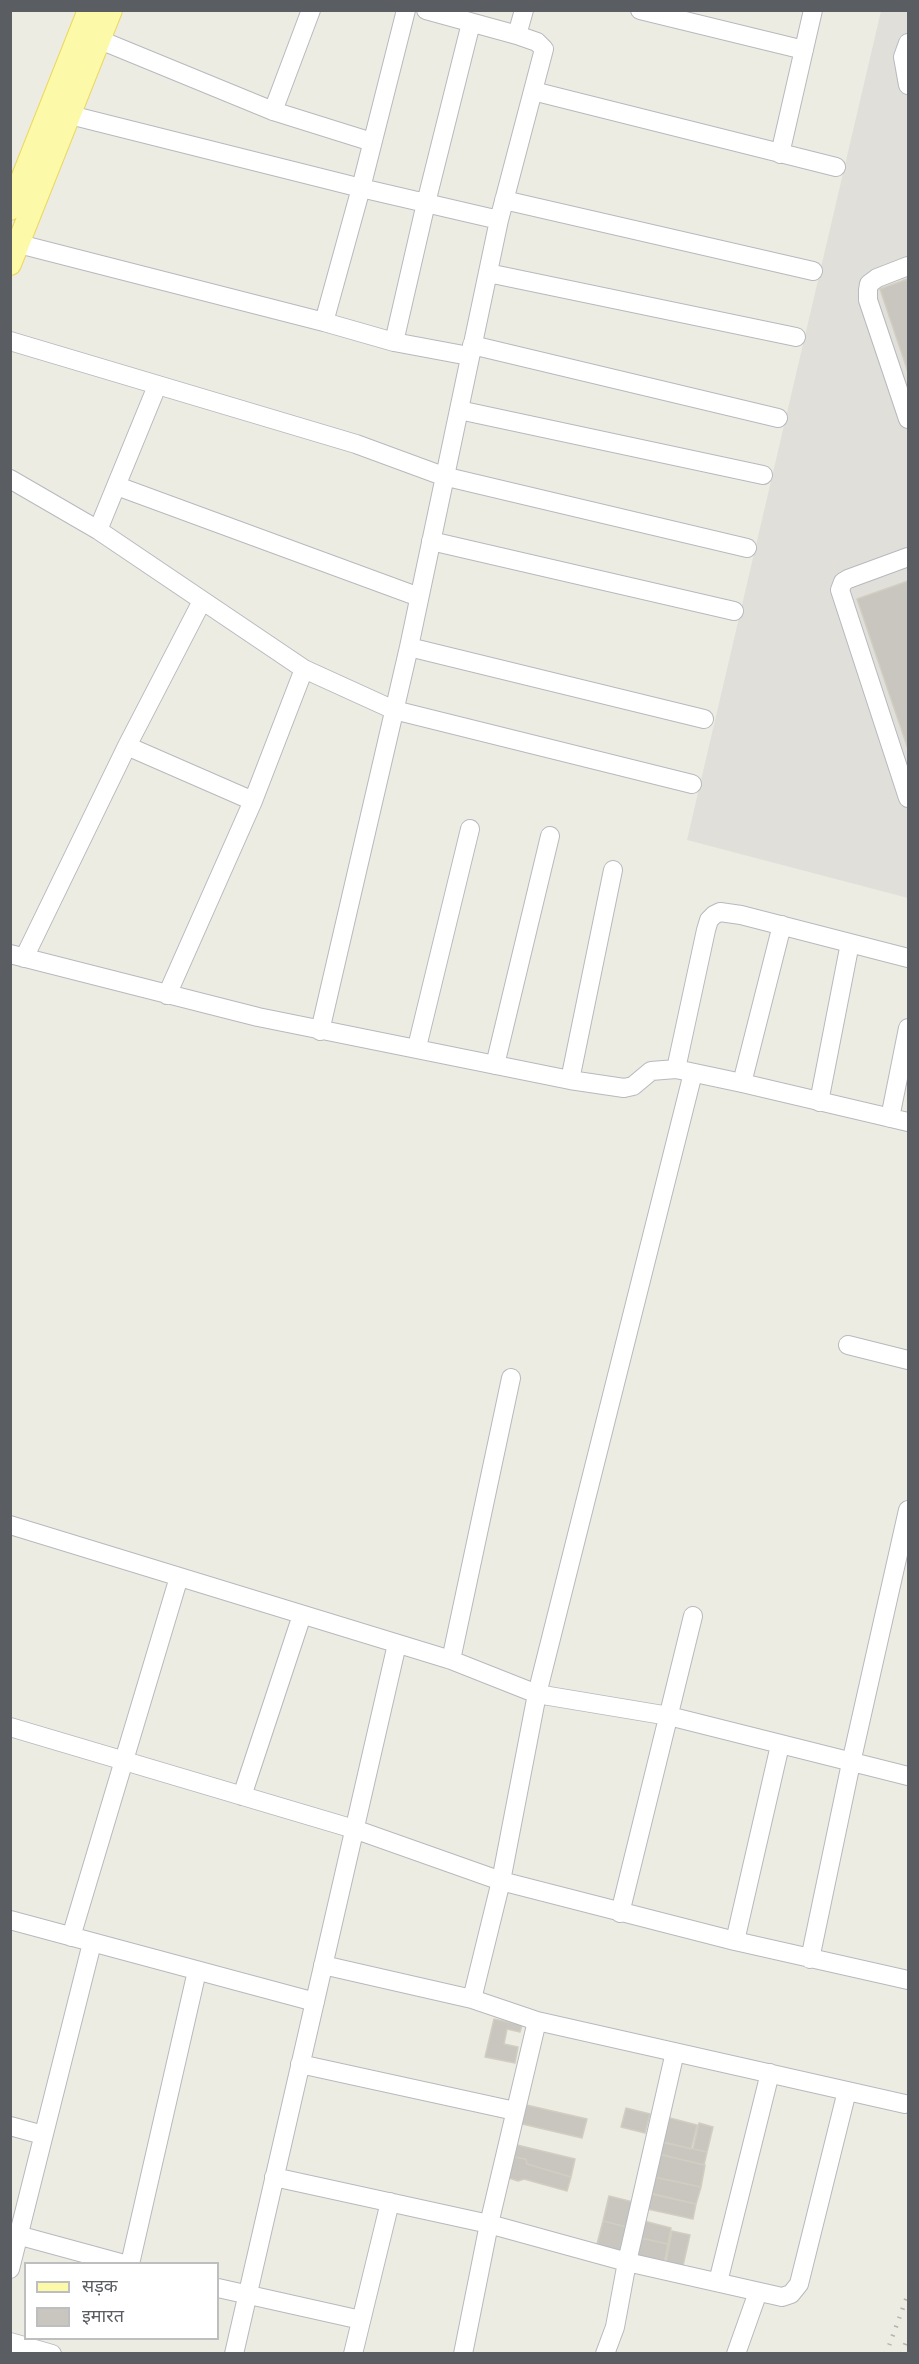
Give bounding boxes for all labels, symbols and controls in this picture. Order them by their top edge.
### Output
legend [24,2262,219,2340]
text: सड़क [82,2275,118,2297]
text: इमारत [82,2305,124,2327]

